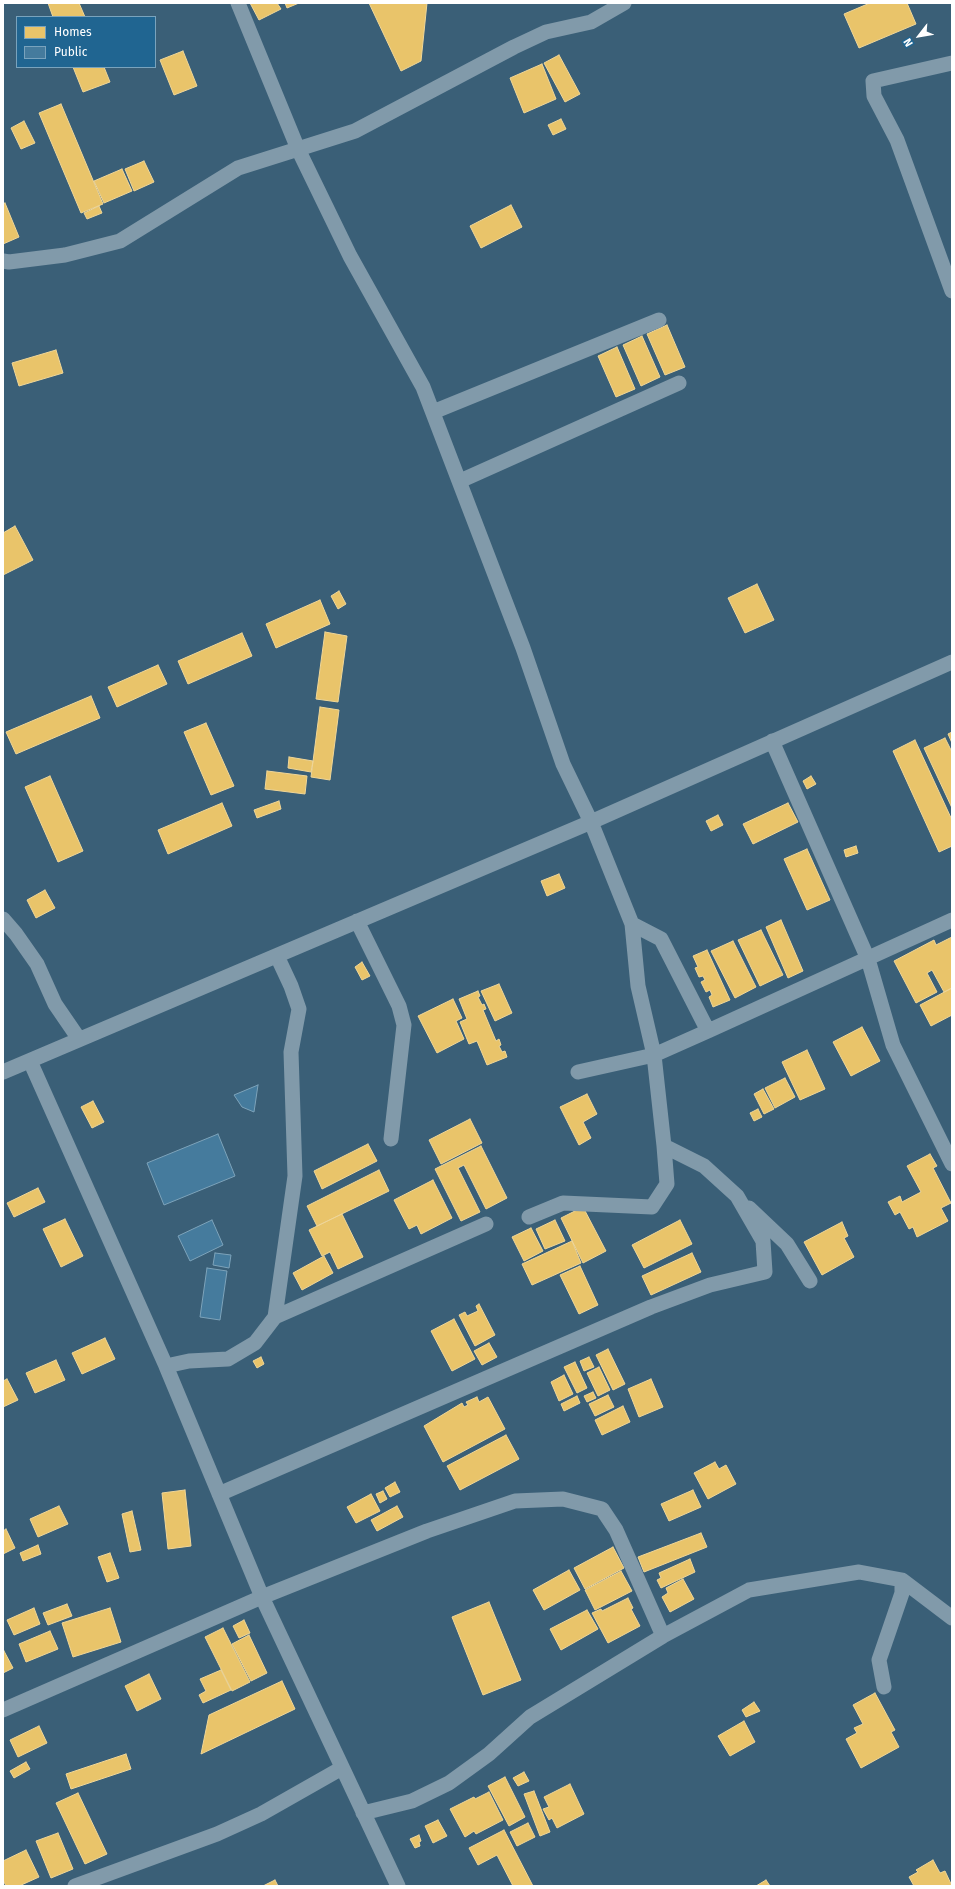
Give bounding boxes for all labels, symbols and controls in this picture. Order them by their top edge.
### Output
legend [16,16,156,68]
north arrow [899,16,939,56]
text: Homes [54,25,92,39]
text: N [901,36,916,49]
text: Public [54,45,87,59]

